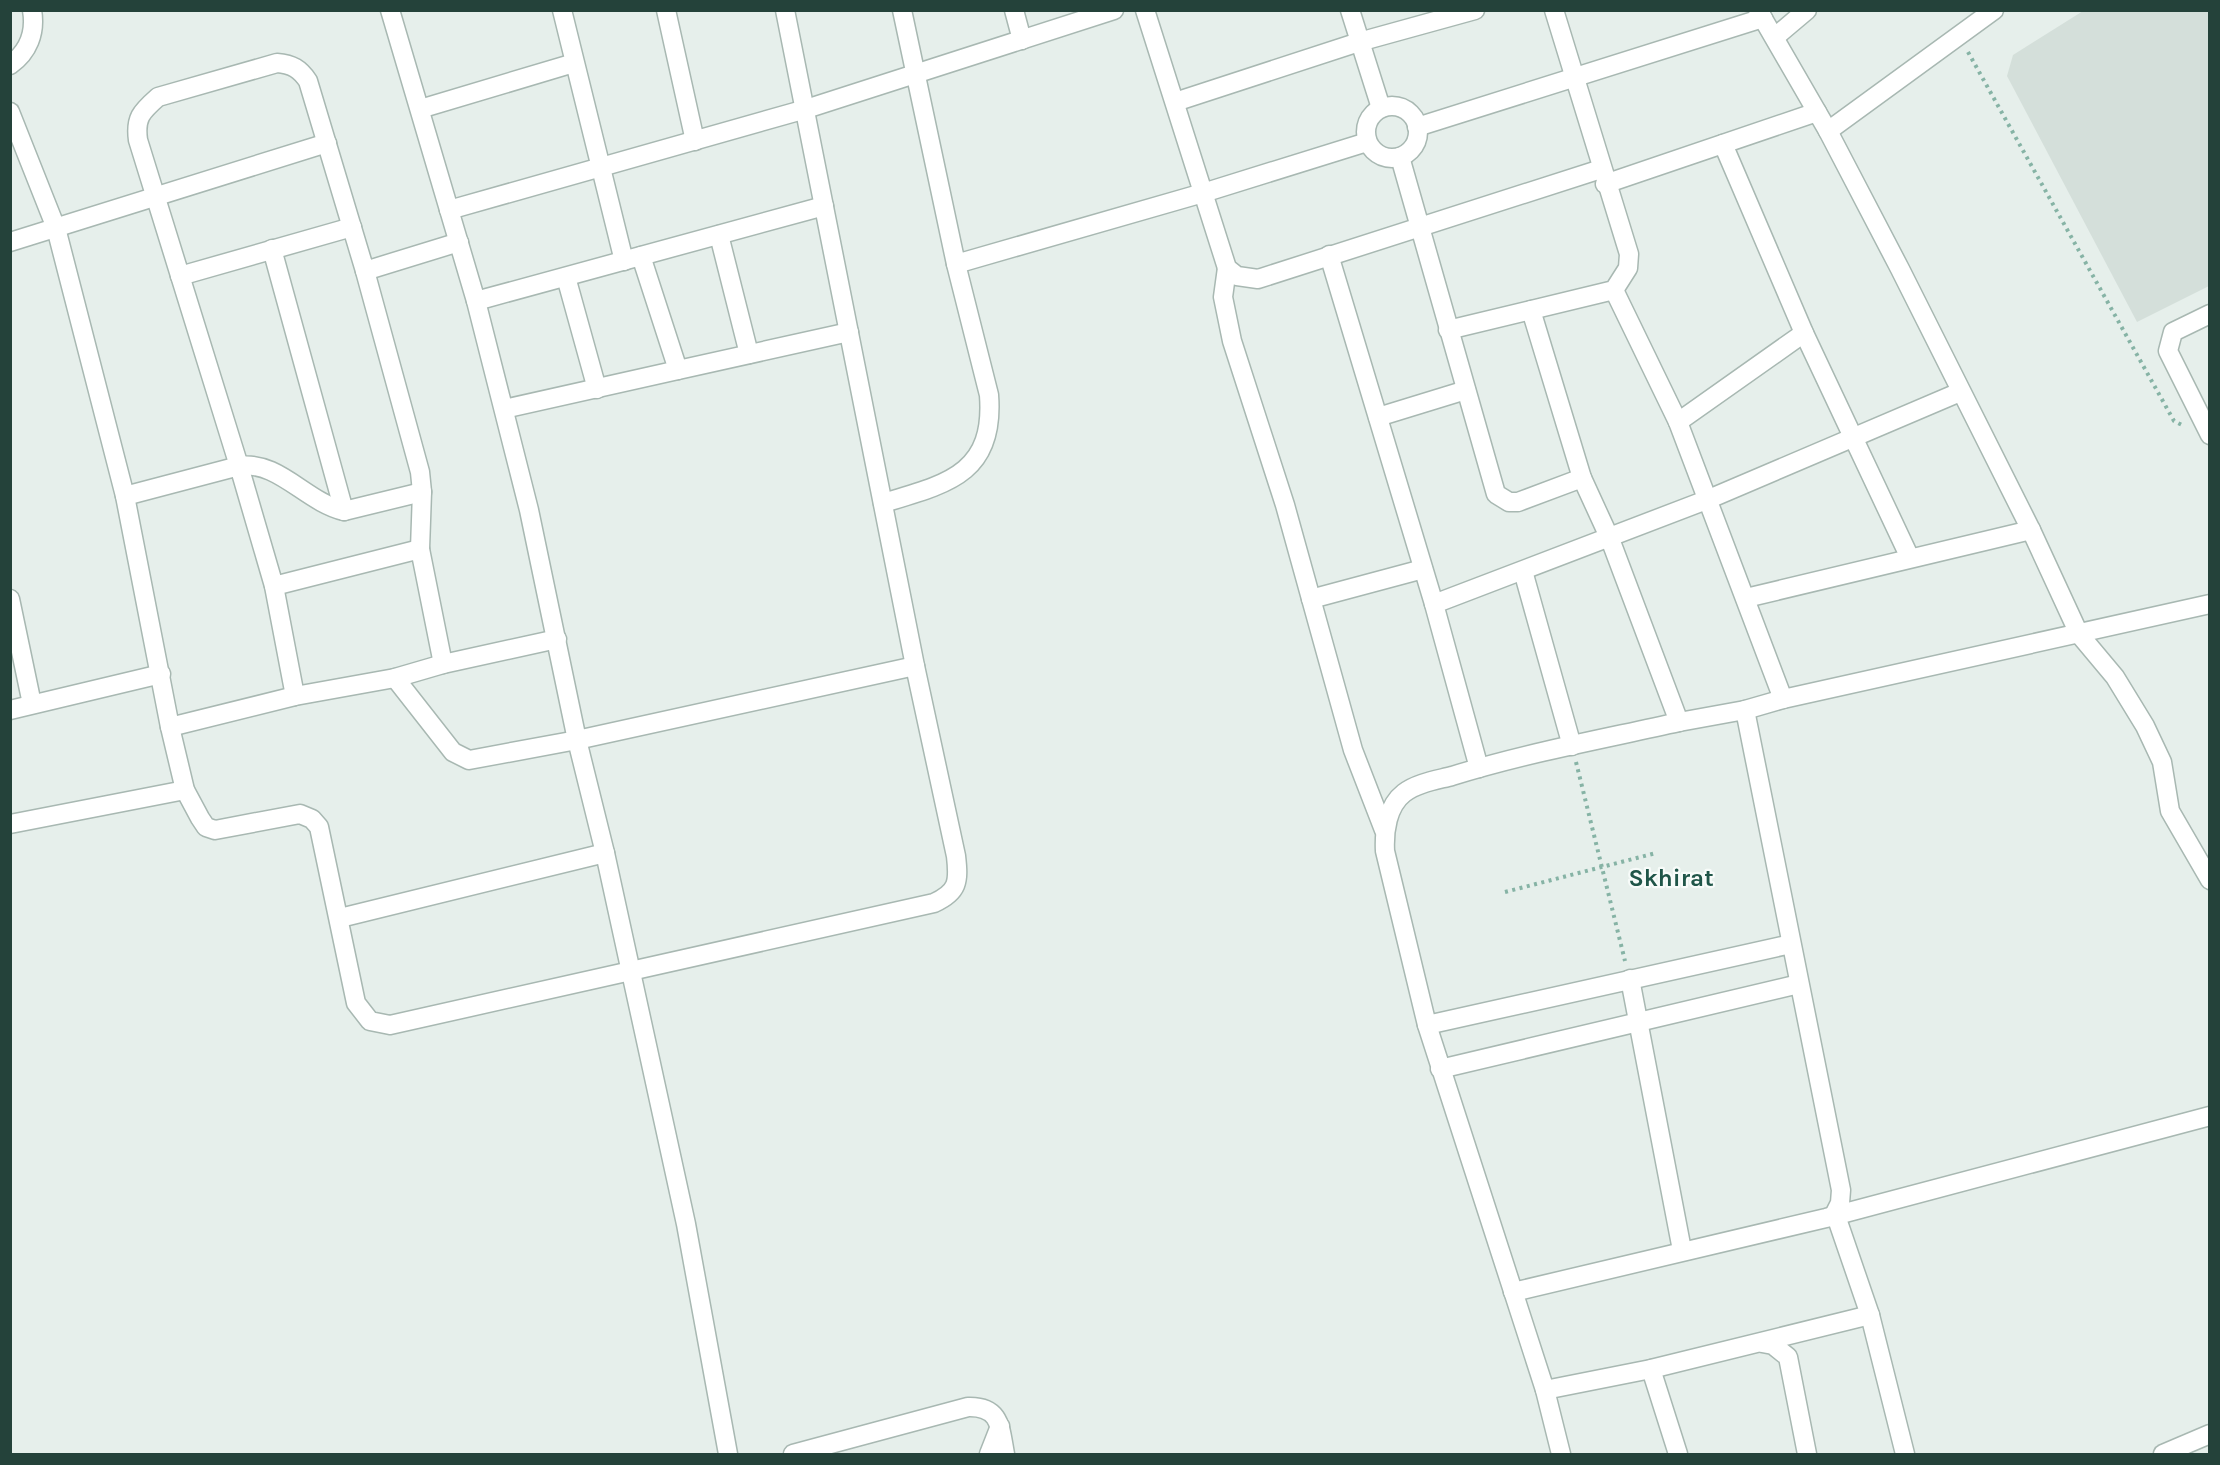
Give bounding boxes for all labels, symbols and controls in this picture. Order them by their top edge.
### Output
district label: Skhirat [1628,864,1714,892]

